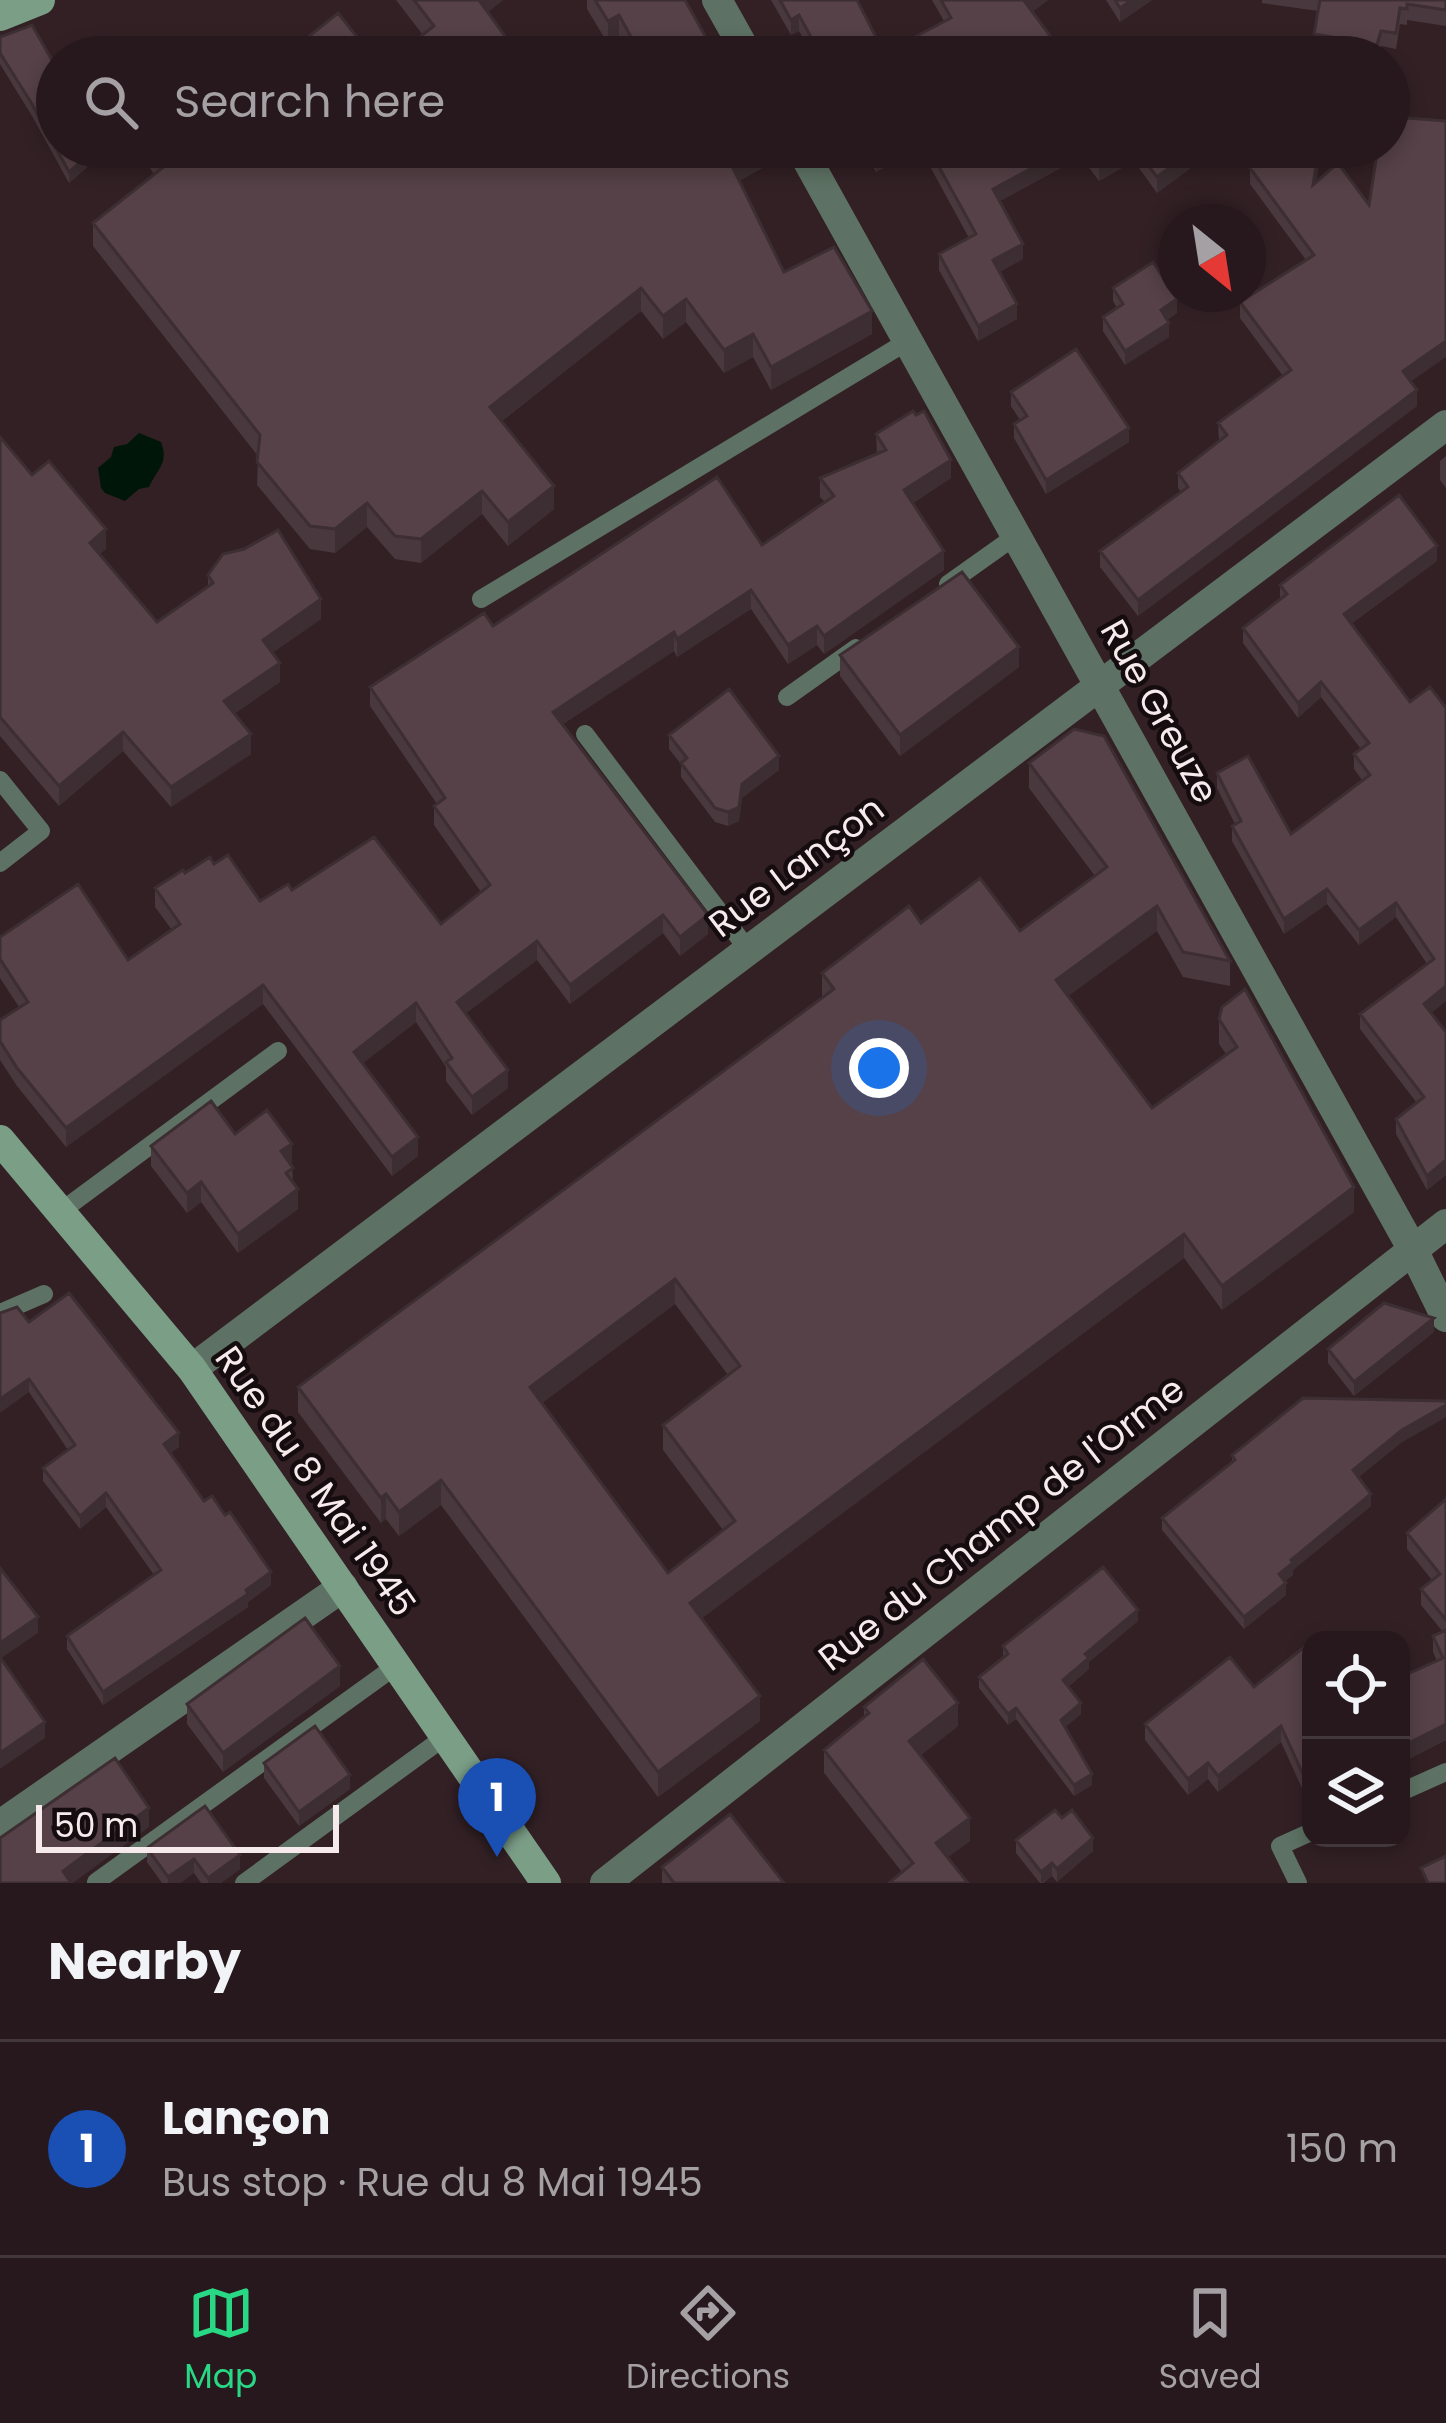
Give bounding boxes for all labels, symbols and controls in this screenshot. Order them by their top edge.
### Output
search box [36,36,1410,168]
icon: search [78,69,144,135]
text: Search here [174,70,445,133]
north arrow [1158,204,1266,312]
street label: Rue Greuze [1088,610,1231,812]
street label: Rue Lançon [698,784,895,949]
your location [849,1038,909,1098]
street label: Rue du 8 Mai 1945 [203,1336,428,1627]
street label: Rue du Champ de l'Orme [808,1364,1195,1683]
map controls [1302,1631,1410,1847]
button: locate [1302,1631,1410,1739]
button: layers [1302,1739,1410,1847]
pin: 1 [458,1758,536,1857]
scale bar [36,1799,339,1852]
text: 50 m [54,1802,138,1849]
text: Nearby [48,1925,241,1997]
text: Lançon [162,2087,331,2150]
text: 1 [80,2121,94,2176]
text: 150 m [1286,2121,1398,2176]
text: Bus stop · Rue du 8 Mai 1945 [162,2155,703,2210]
tab: Map [184,2280,257,2402]
tab: Directions [626,2280,790,2402]
tab: Saved [1159,2280,1262,2402]

